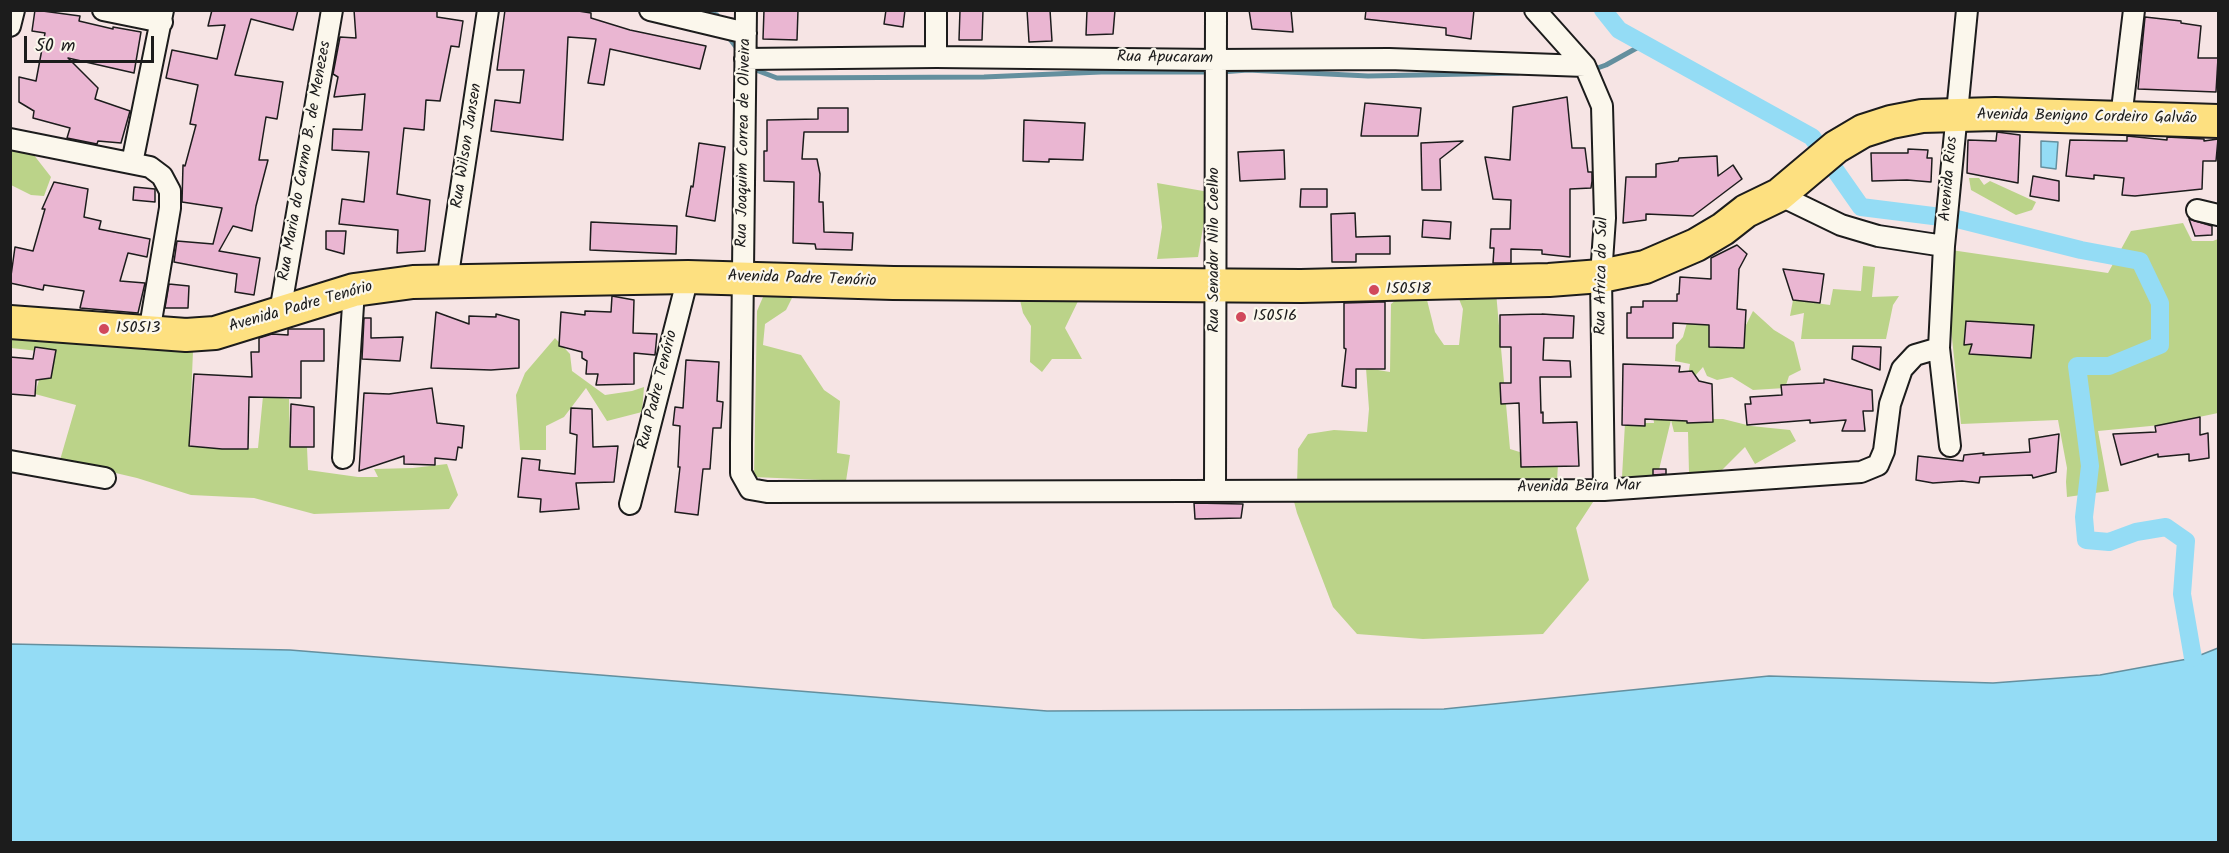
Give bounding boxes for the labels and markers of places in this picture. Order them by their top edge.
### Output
place label: 150518 [1386,280,1431,300]
marker: 150518 [1367,283,1381,297]
place label: 150516 [1253,307,1297,327]
marker: 150516 [1234,310,1248,324]
place label: 150513 [116,319,160,339]
marker: 150513 [97,322,111,336]

